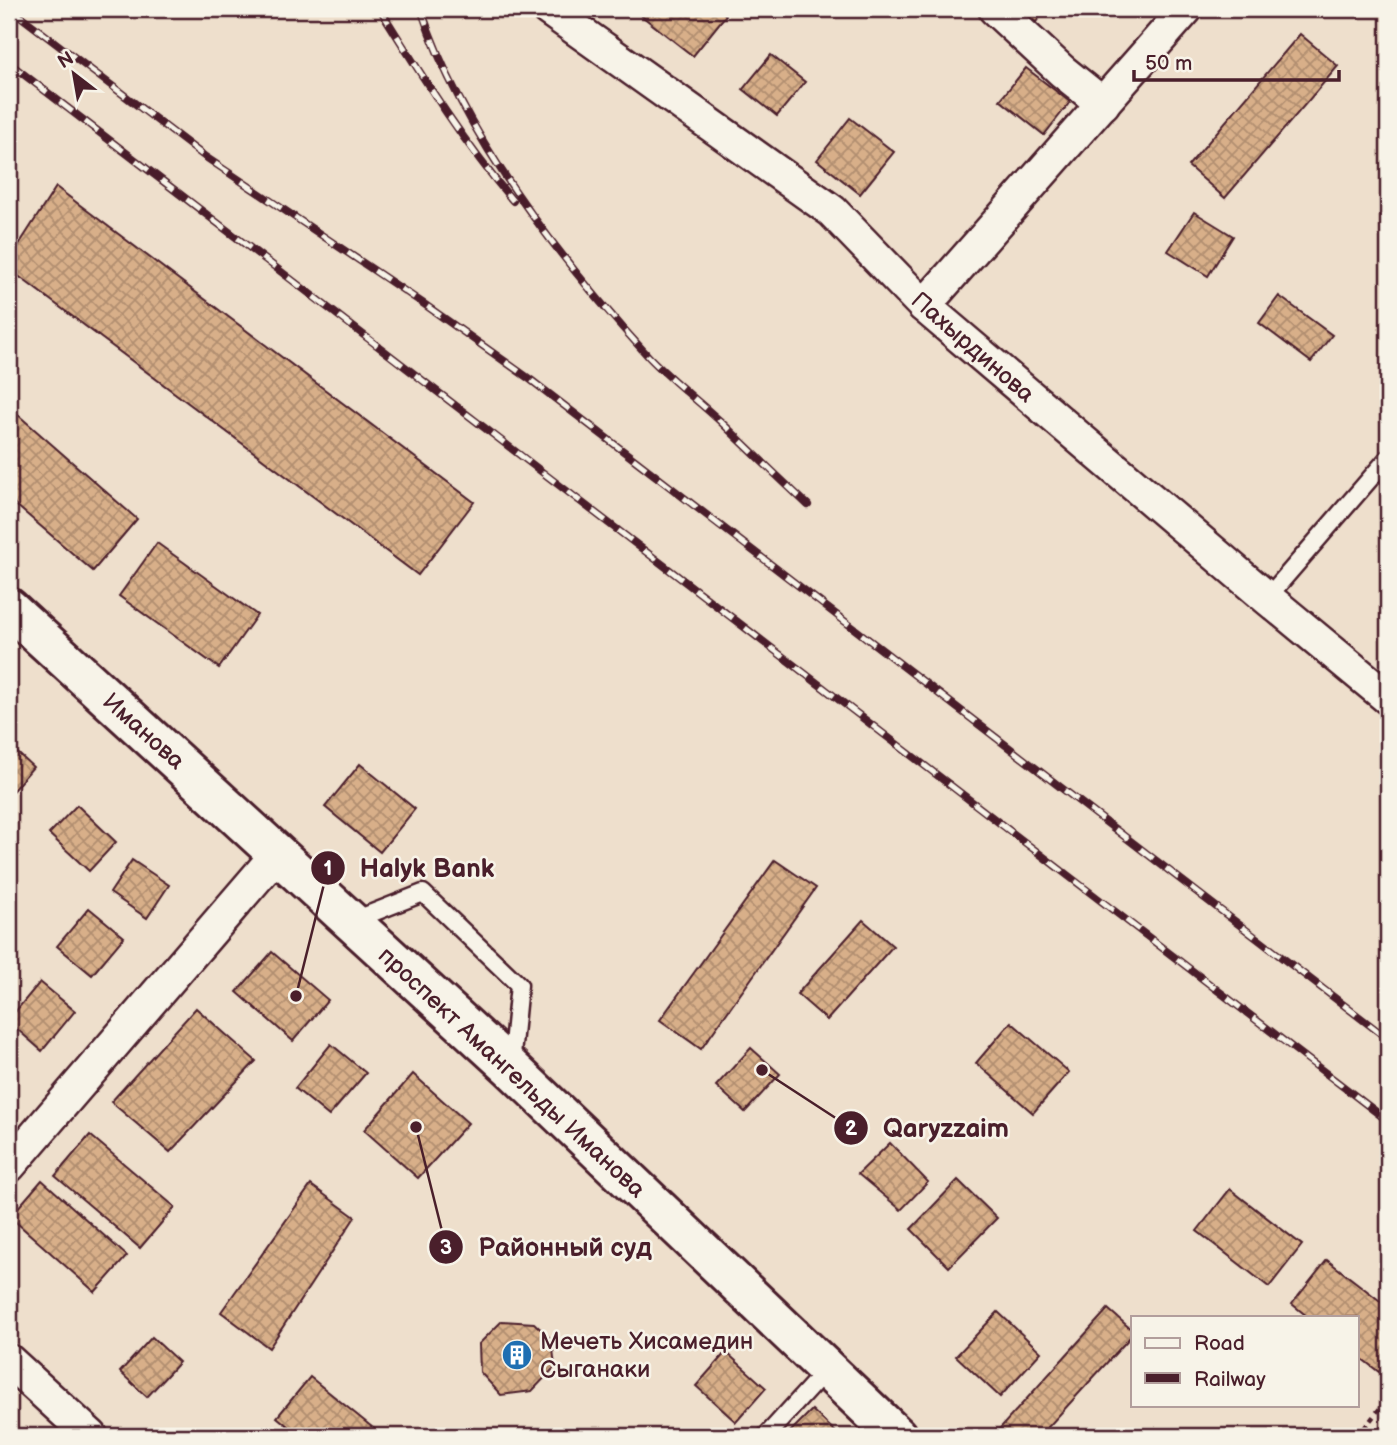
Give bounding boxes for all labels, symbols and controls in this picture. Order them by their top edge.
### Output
north arrow [38,38,108,108]
scale bar [1134,38,1339,82]
text: N [54,47,78,74]
text: 50 m [1145,51,1192,76]
street label: Пахырдинова [905,286,1040,409]
street label: Иманова [97,687,191,776]
callout: Halyk Bank [311,844,508,891]
text: Halyk Bank [360,854,495,885]
text: 1 [324,856,332,881]
street label: проспект Амангельды Иманова [372,941,651,1204]
callout: Qaryzzaim [834,1105,1023,1152]
text: Qaryzzaim [883,1114,1009,1145]
text: 2 [845,1116,858,1141]
callout: Районный суд [429,1224,665,1271]
text: Районный суд [478,1233,652,1264]
text: 3 [440,1235,452,1260]
legend [1131,1316,1358,1406]
place label: Мечеть Хисамедин Сыганаки [540,1327,753,1384]
text: Road [1194,1331,1245,1356]
building icon: Мечеть Хисамедин Сыганаки [500,1338,534,1372]
text: Railway [1194,1367,1266,1392]

